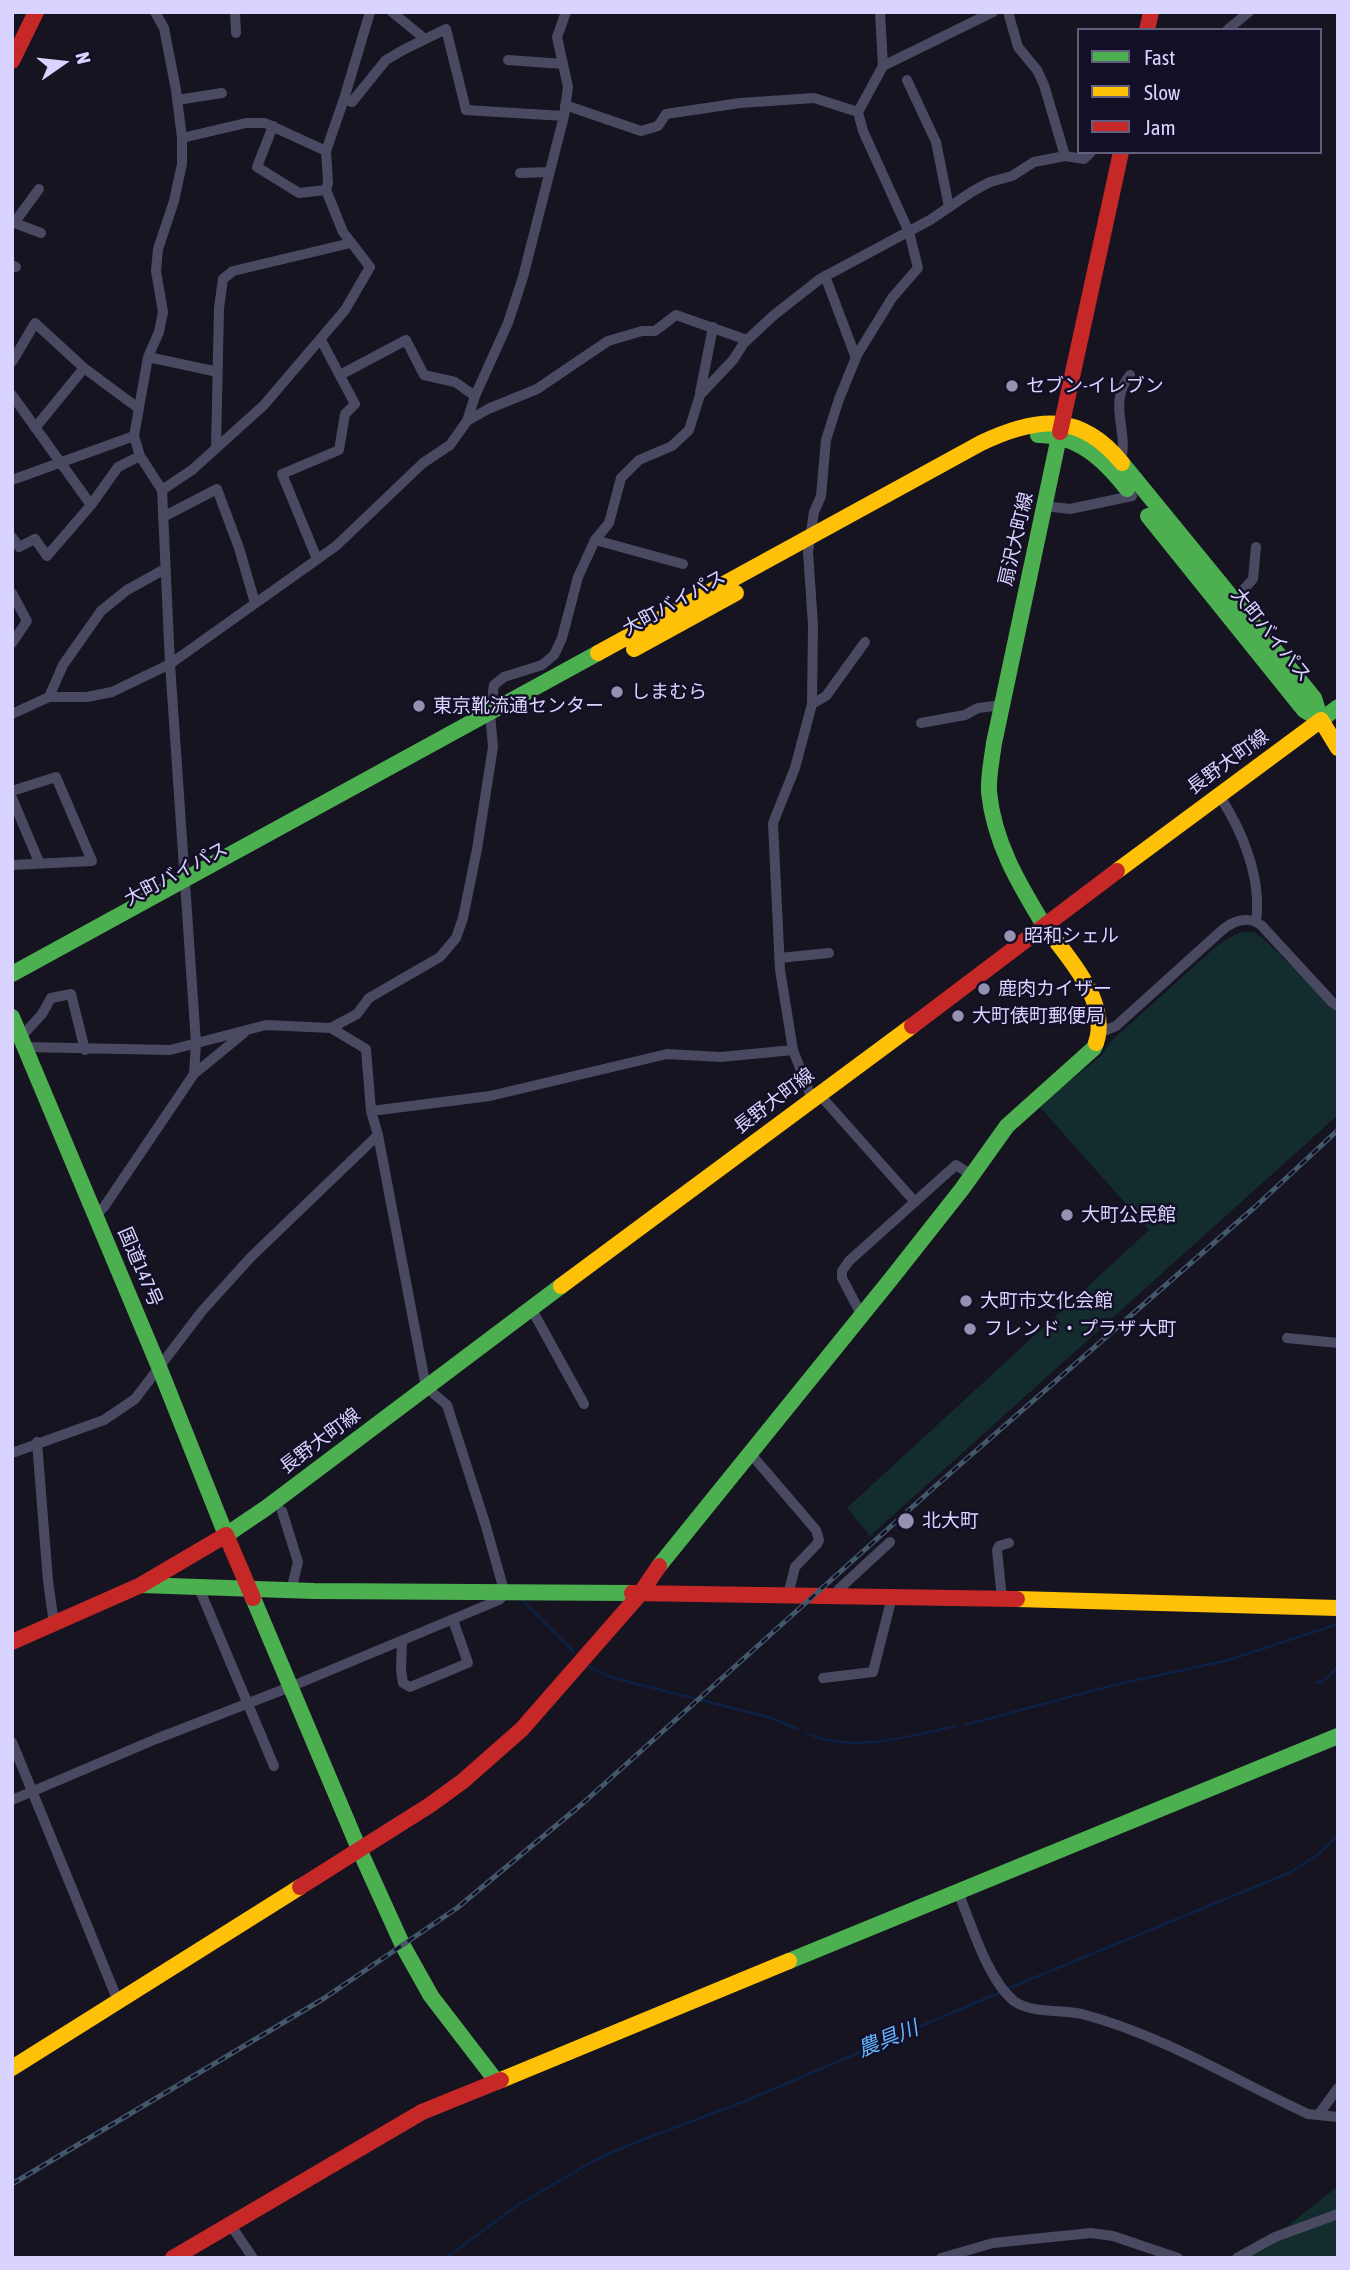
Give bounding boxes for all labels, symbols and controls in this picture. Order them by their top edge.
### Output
north arrow [28,28,98,98]
legend [1077,28,1322,154]
text: Fast [1144,45,1175,69]
text: N [71,50,95,66]
text: Slow [1144,80,1180,104]
text: Jam [1144,115,1176,139]
place label: セブン-イレブン [1026,375,1164,397]
marker: セブン-イレブン [1004,378,1020,394]
street label: 扇沢大町線 [994,490,1038,588]
street label: 大町バイパス [619,565,729,641]
street label: 大町バイパス [1226,584,1316,686]
place label: しまむら [631,681,707,703]
marker: しまむら [609,684,625,700]
place label: 東京靴流通センター [433,695,604,717]
marker: 東京靴流通センター [411,698,427,714]
street label: 長野大町線 [1183,725,1273,799]
street label: 大町バイパス [120,837,232,911]
place label: 昭和シェル [1024,925,1119,947]
marker: 昭和シェル [1002,928,1018,944]
place label: 鹿肉カイザー [998,978,1112,1000]
marker: 鹿肉カイザー [976,981,992,997]
place label: 大町俵町郵便局 [972,1005,1105,1027]
marker: 大町俵町郵便局 [950,1008,966,1024]
street label: 長野大町線 [729,1063,819,1139]
place label: 大町公民館 [1081,1204,1176,1226]
marker: 大町公民館 [1059,1207,1075,1223]
street label: 国道147号 [113,1224,167,1310]
place label: 大町市文化会館 [980,1290,1113,1312]
marker: 大町市文化会館 [958,1293,974,1309]
place label: フレンド・プラザ 大町 [984,1318,1177,1340]
marker: フレンド・プラザ 大町 [962,1321,978,1337]
street label: 長野大町線 [275,1403,365,1479]
place label: 北大町 [922,1510,979,1532]
marker: 北大町 [896,1511,916,1531]
water label: 農具川 [854,2016,922,2062]

